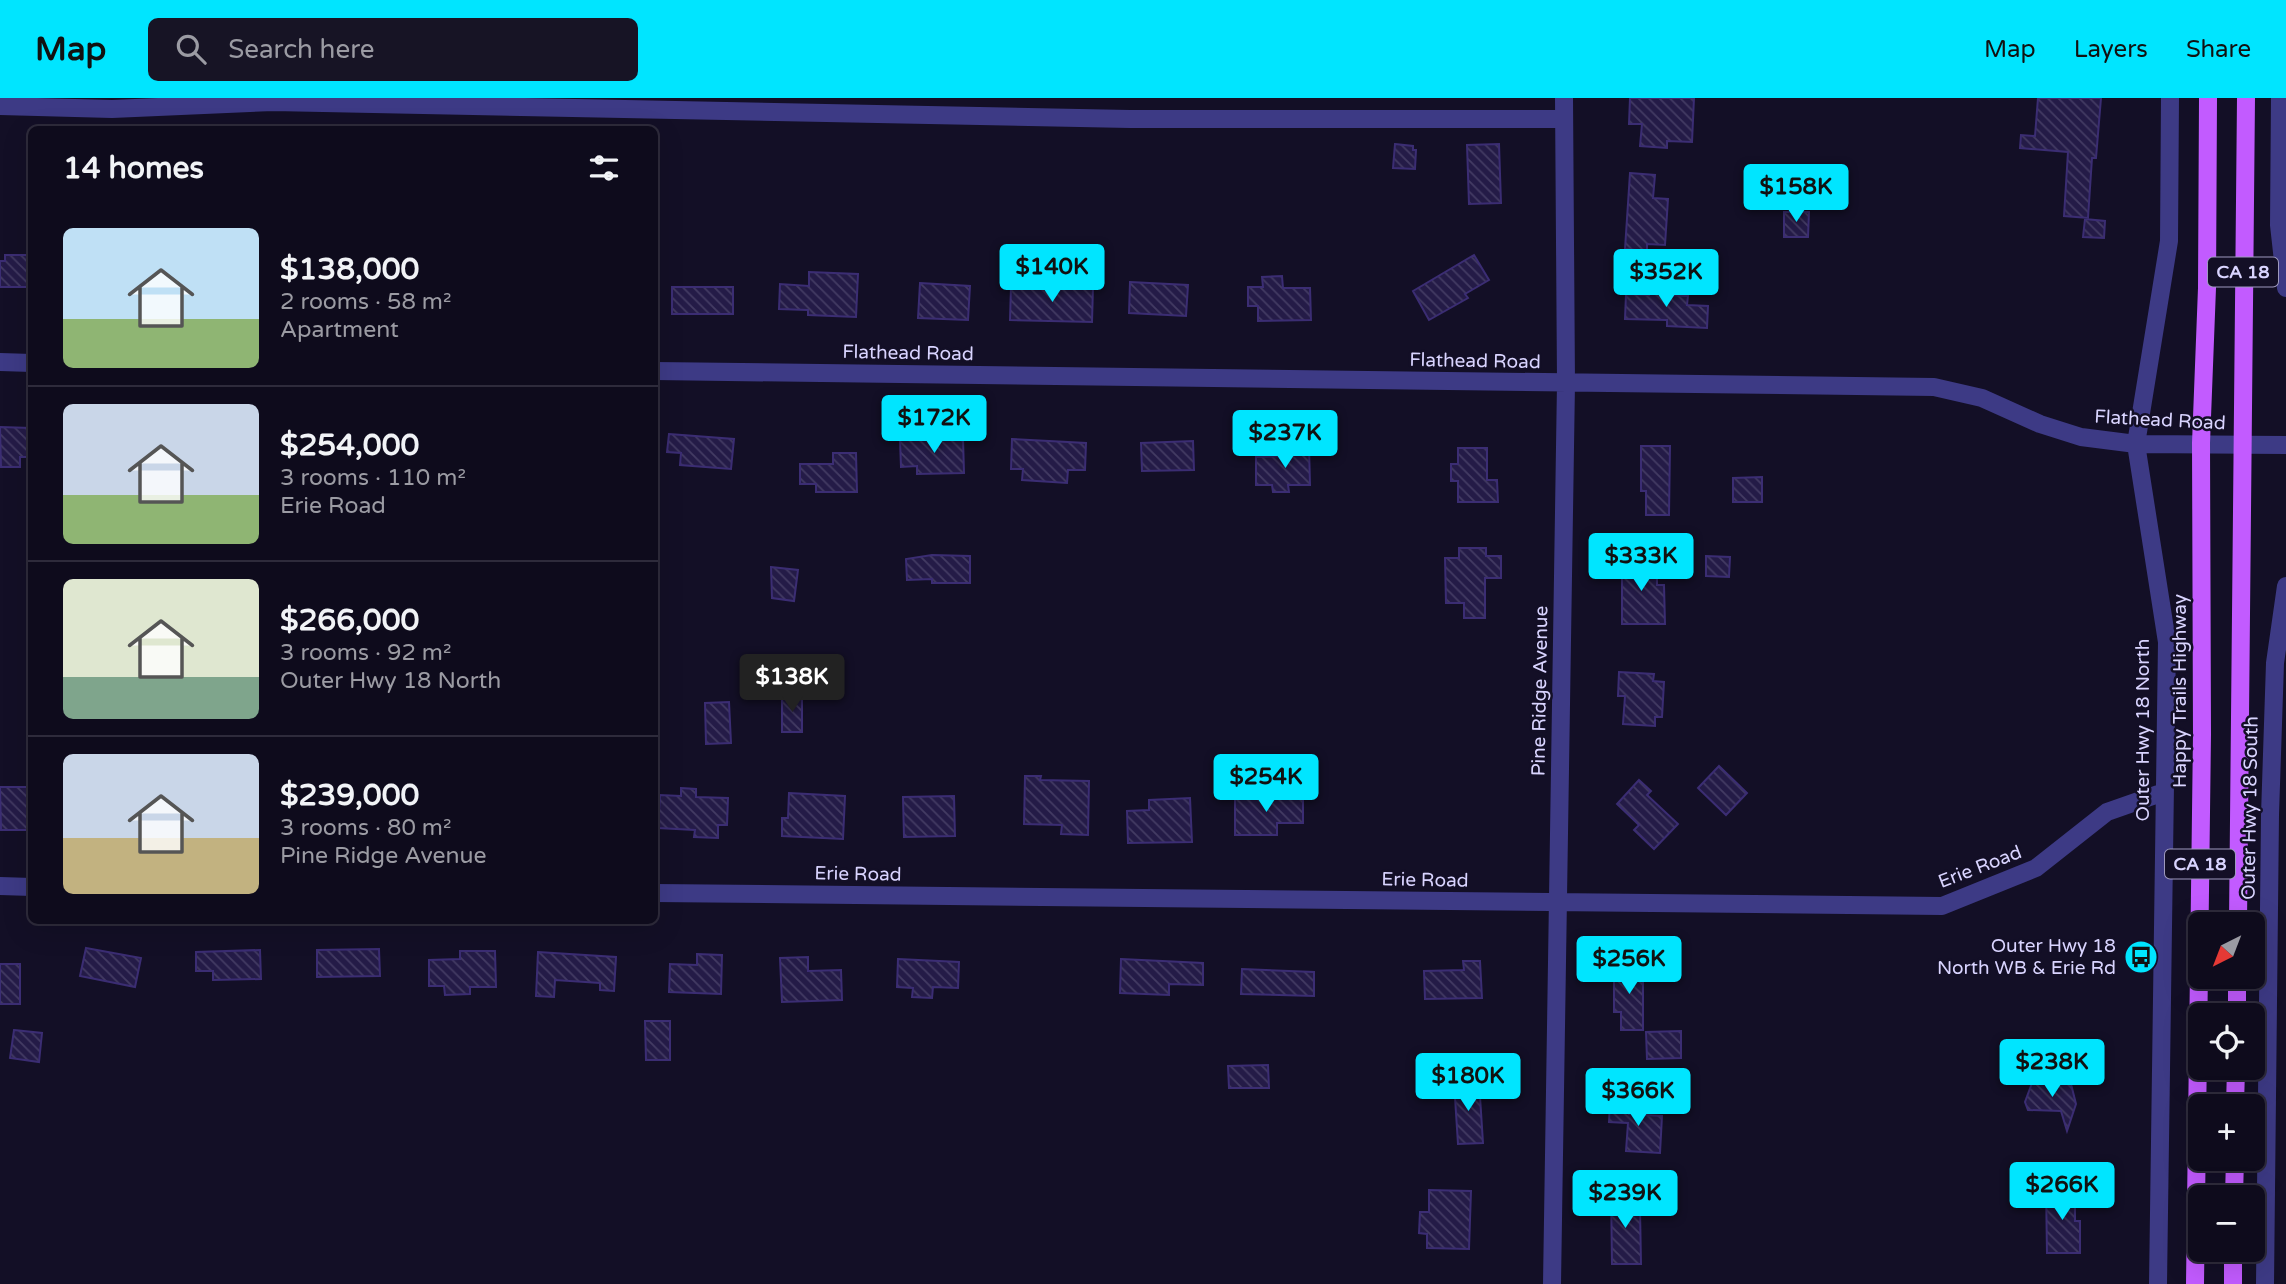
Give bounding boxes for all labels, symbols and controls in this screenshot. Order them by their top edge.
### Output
search box [148,18,638,81]
text: Map [35,30,106,69]
icon: search [172,30,210,68]
text: Search here [228,34,374,65]
text: Map [1984,35,2036,64]
text: Layers [2074,35,2148,64]
text: Share [2186,35,2251,64]
icon: filters [585,149,623,187]
text: 14 homes [63,150,204,187]
pin: $158K [1747,164,1845,224]
text: $158K [1760,173,1832,201]
pin: $140K [1003,244,1101,304]
pin: $352K [1617,250,1715,309]
text: $138,000 [280,251,419,288]
text: $140K [1016,253,1088,281]
icon: home [119,256,203,340]
text: $352K [1630,258,1702,286]
road number: CA 18 [2208,258,2278,286]
text: 2 rooms · 58 m² [280,288,451,316]
text: Apartment [280,316,399,344]
street label: Flathead Road [842,341,974,365]
street label: Flathead Road [1409,349,1541,373]
pin: $172K [885,396,983,455]
text: $172K [898,404,970,432]
street label: Flathead Road [2094,406,2226,434]
pin: $237K [1236,410,1334,470]
text: $237K [1249,419,1321,447]
text: $254,000 [280,427,419,464]
icon: home [119,432,203,516]
text: 3 rooms · 110 m² [280,464,466,492]
text: Erie Road [280,492,386,520]
pin: $333K [1592,533,1690,593]
text: $333K [1605,542,1677,570]
street label: Happy Trails Highway [2169,594,2191,788]
text: $266,000 [280,602,419,639]
street label: Pine Ridge Avenue [1528,606,1552,776]
icon: home [119,607,203,691]
text: 3 rooms · 92 m² [280,639,451,667]
street label: Outer Hwy 18 North [2132,639,2154,821]
pin: $138K [743,654,841,714]
text: $138K [756,663,828,691]
text: Outer Hwy 18 North [280,667,501,695]
street label: Outer Hwy 18 South [2237,716,2263,900]
pin: $254K [1217,754,1315,814]
text: $254K [1230,763,1302,791]
text: $239,000 [280,777,419,814]
icon: home [119,782,203,866]
text: 3 rooms · 80 m² [280,814,451,842]
street label: Erie Road [1935,841,2025,893]
text: Pine Ridge Avenue [280,842,486,870]
road number: CA 18 [2165,850,2235,878]
street label: Erie Road [814,862,902,886]
street label: Erie Road [1381,868,1469,892]
north arrow [2188,912,2264,989]
map controls [2188,912,2265,1262]
place label: Outer Hwy 18 North WB & Erie Rd [1937,935,2116,979]
pin: $256K [1580,936,1678,996]
bus stop icon: Outer Hwy 18 North WB & Erie Rd [2122,938,2160,976]
text: $256K [1593,945,1665,973]
button: locate [2188,1003,2265,1080]
pin: $238K [2003,1040,2101,1099]
text: $238K [2016,1048,2088,1076]
pin: $180K [1419,1054,1517,1113]
text: $180K [1432,1062,1504,1090]
pin: $366K [1589,1068,1687,1128]
text: $366K [1602,1077,1674,1105]
button: + [2188,1094,2265,1171]
pin: $266K [2013,1162,2111,1222]
pin: $239K [1576,1170,1674,1230]
text: $266K [2026,1171,2098,1199]
text: $239K [1589,1179,1661,1207]
button: − [2188,1185,2265,1262]

